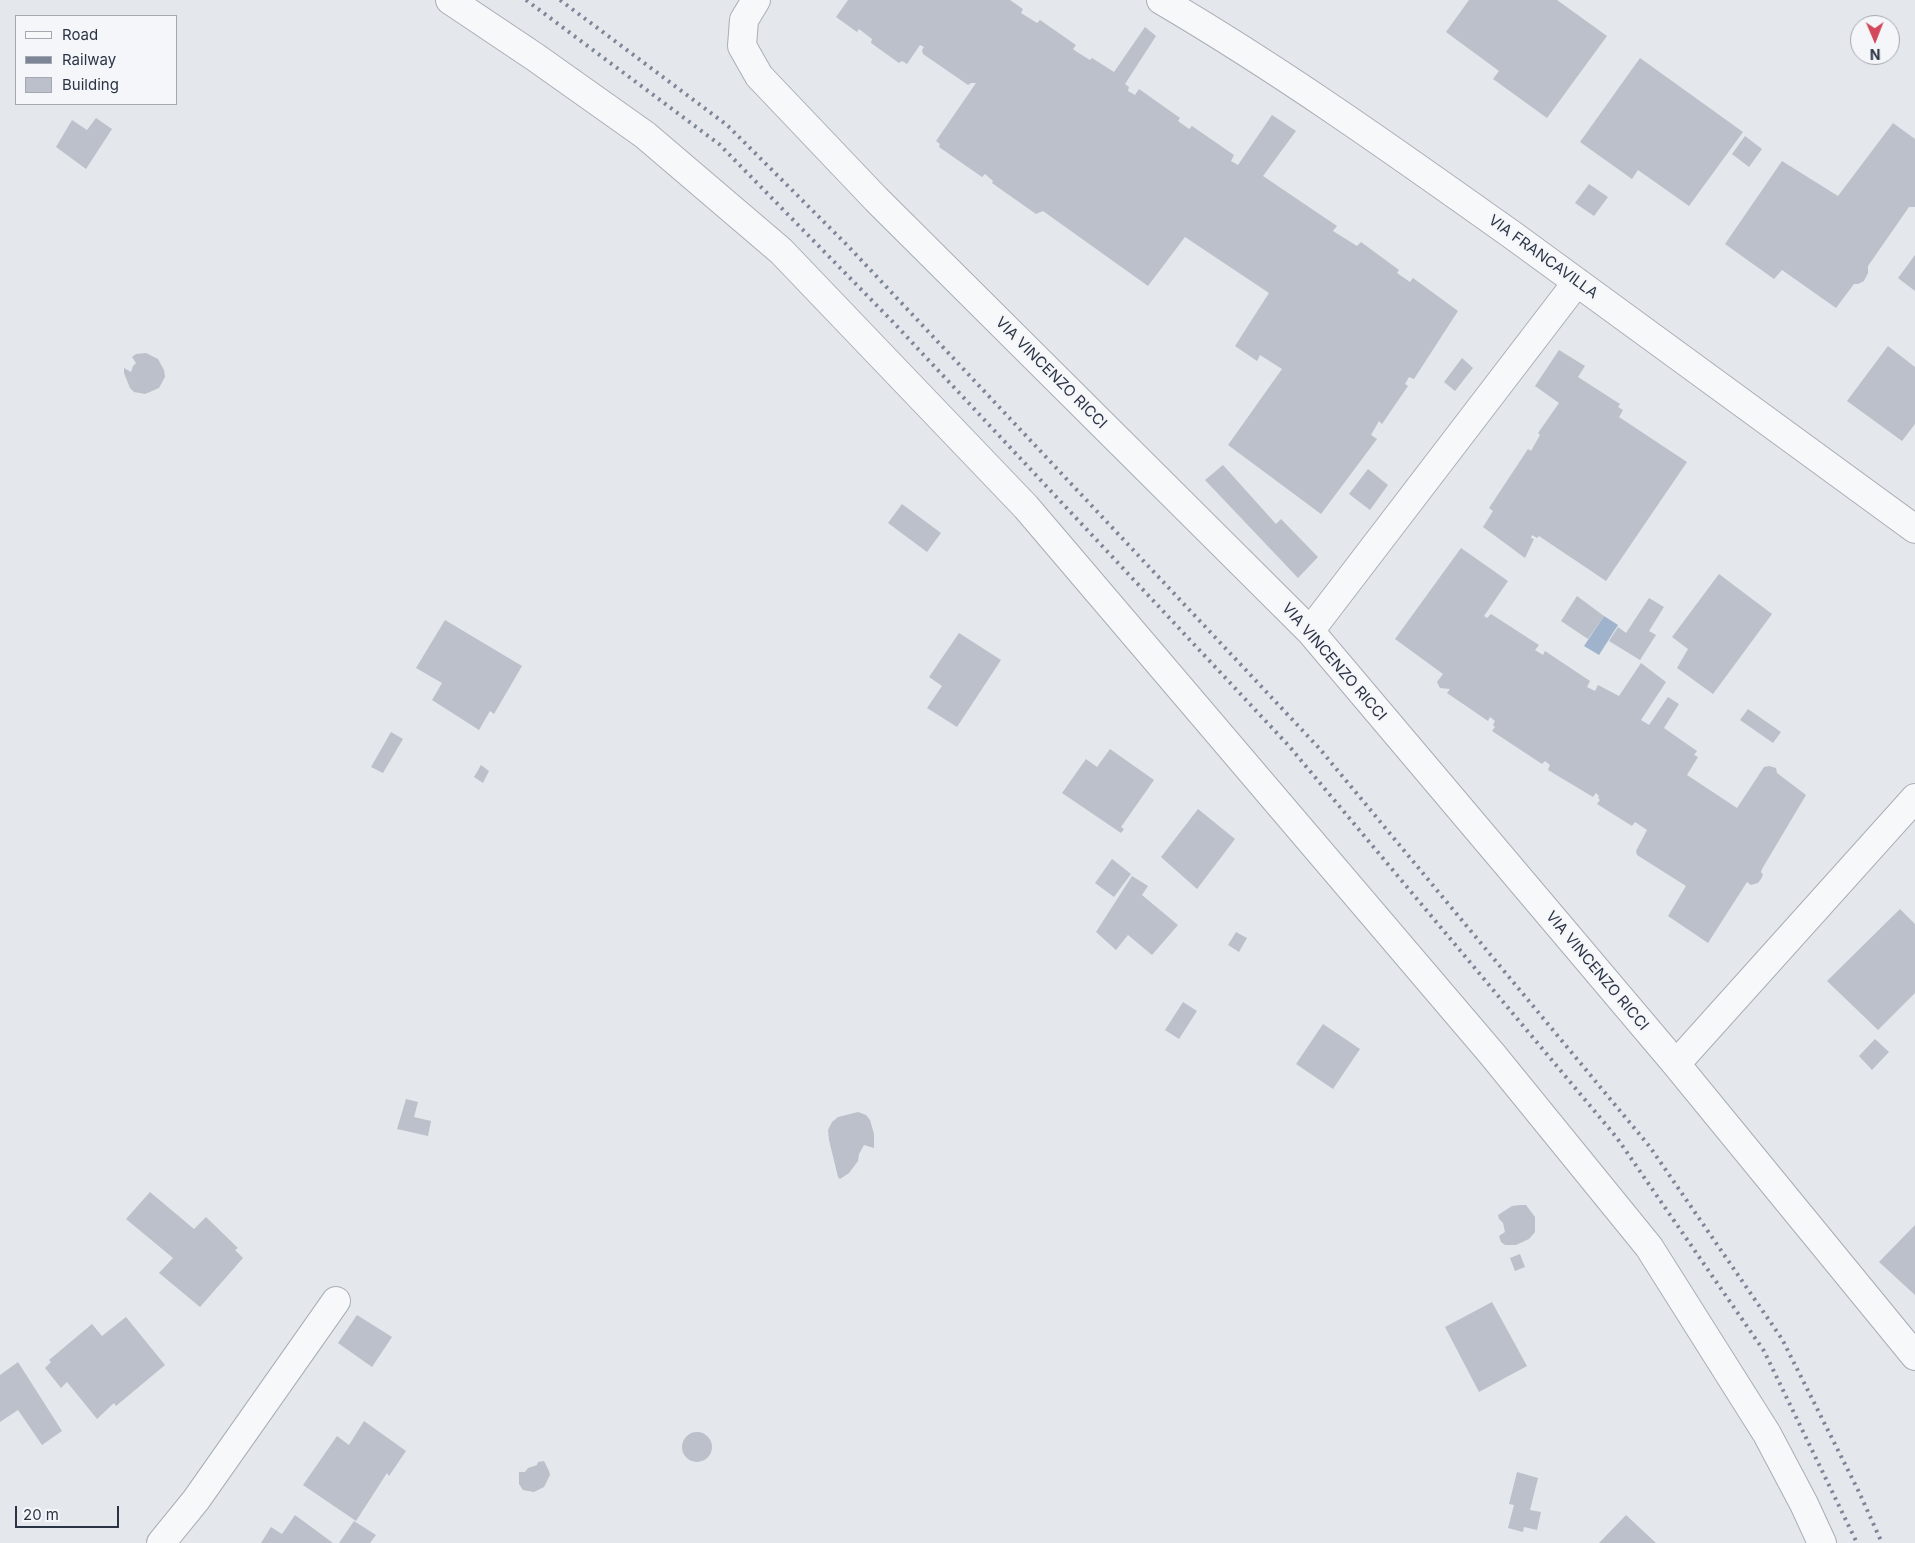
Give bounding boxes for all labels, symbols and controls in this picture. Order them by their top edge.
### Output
legend [15,15,178,105]
north arrow [1850,15,1900,65]
text: Road [62,25,98,44]
text: N [1870,46,1881,63]
text: Railway [62,50,116,69]
text: Building [62,75,119,94]
street label: VIA FRANCAVILLA [1485,211,1601,303]
street label: VIA VINCENZO RICCI [992,314,1110,432]
street label: VIA VINCENZO RICCI [1278,599,1390,725]
street label: VIA VINCENZO RICCI [1542,908,1652,1034]
scale bar [18,1496,121,1528]
text: 20 m [23,1505,59,1524]

